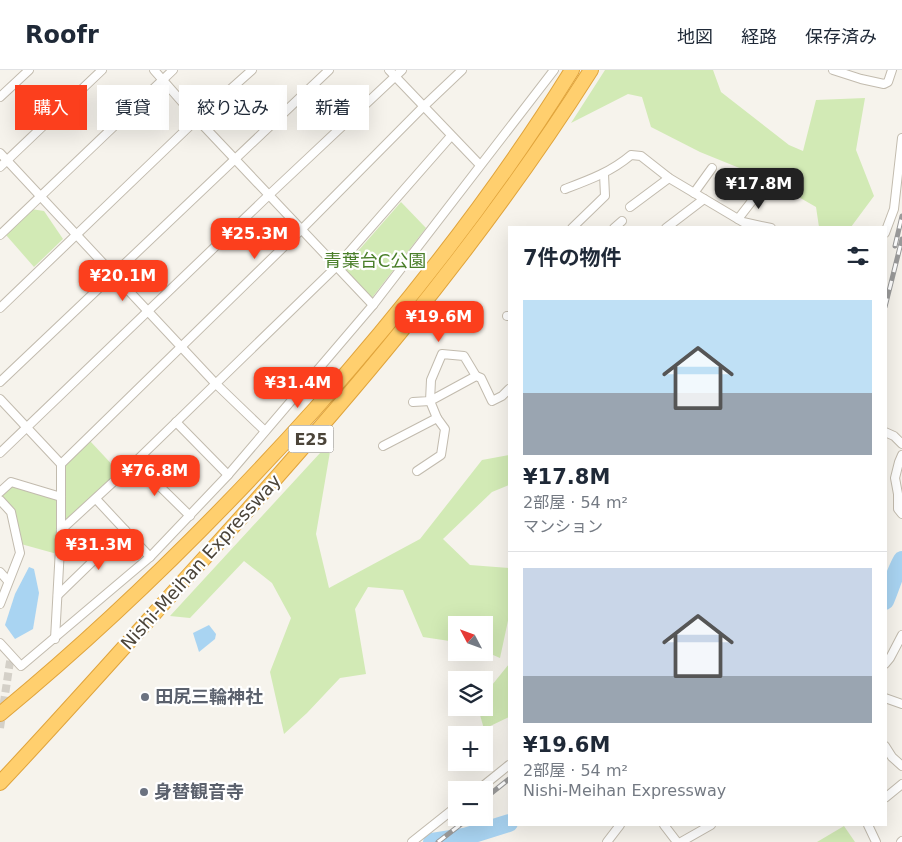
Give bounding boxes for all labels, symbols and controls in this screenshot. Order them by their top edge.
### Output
text: Roofr [25,21,99,49]
text: 地図 [677,26,713,47]
text: 経路 [741,26,777,47]
text: 保存済み [805,26,877,47]
chip: 購入 [15,85,87,130]
chip: 賃貸 [97,85,169,130]
chip: 絞り込み [179,85,287,130]
chip: 新着 [297,85,369,130]
pin: ¥17.8M [718,168,800,210]
text: ¥17.8M [726,174,792,193]
pin: ¥25.3M [214,218,296,260]
text: ¥25.3M [222,224,288,243]
icon: filters [844,242,872,270]
text: 7件の物件 [523,246,622,270]
park label: 青葉台C公園 [324,250,426,271]
pin: ¥20.1M [82,260,164,302]
text: ¥20.1M [90,266,156,285]
pin: ¥19.6M [398,300,480,343]
text: ¥19.6M [406,307,472,326]
icon: home [653,333,743,423]
pin: ¥31.4M [257,366,339,409]
text: ¥31.4M [265,373,331,392]
road number: E25 [288,426,334,452]
pin: ¥76.8M [114,454,196,497]
text: ¥76.8M [122,461,188,480]
text: ¥17.8M [523,465,610,489]
street label: Nishi-Meihan Expressway [116,469,285,654]
text: 2部屋 · 54 m² [523,493,628,512]
text: マンション [523,517,603,536]
pin: ¥31.3M [58,528,140,571]
text: ¥31.3M [66,535,132,554]
icon: home [653,601,743,691]
north arrow [448,616,492,661]
map controls [448,616,493,826]
button: layers [448,671,493,716]
place label: 田尻三輪神社 [155,686,263,707]
marker: 田尻三輪神社 [139,691,151,703]
button: + [448,726,493,771]
text: ¥19.6M [523,733,610,757]
text: 2部屋 · 54 m² [523,761,628,780]
place label: 身替観音寺 [154,781,244,802]
button: − [448,781,493,826]
text: Nishi-Meihan Expressway [523,781,726,800]
marker: 身替観音寺 [138,786,150,798]

